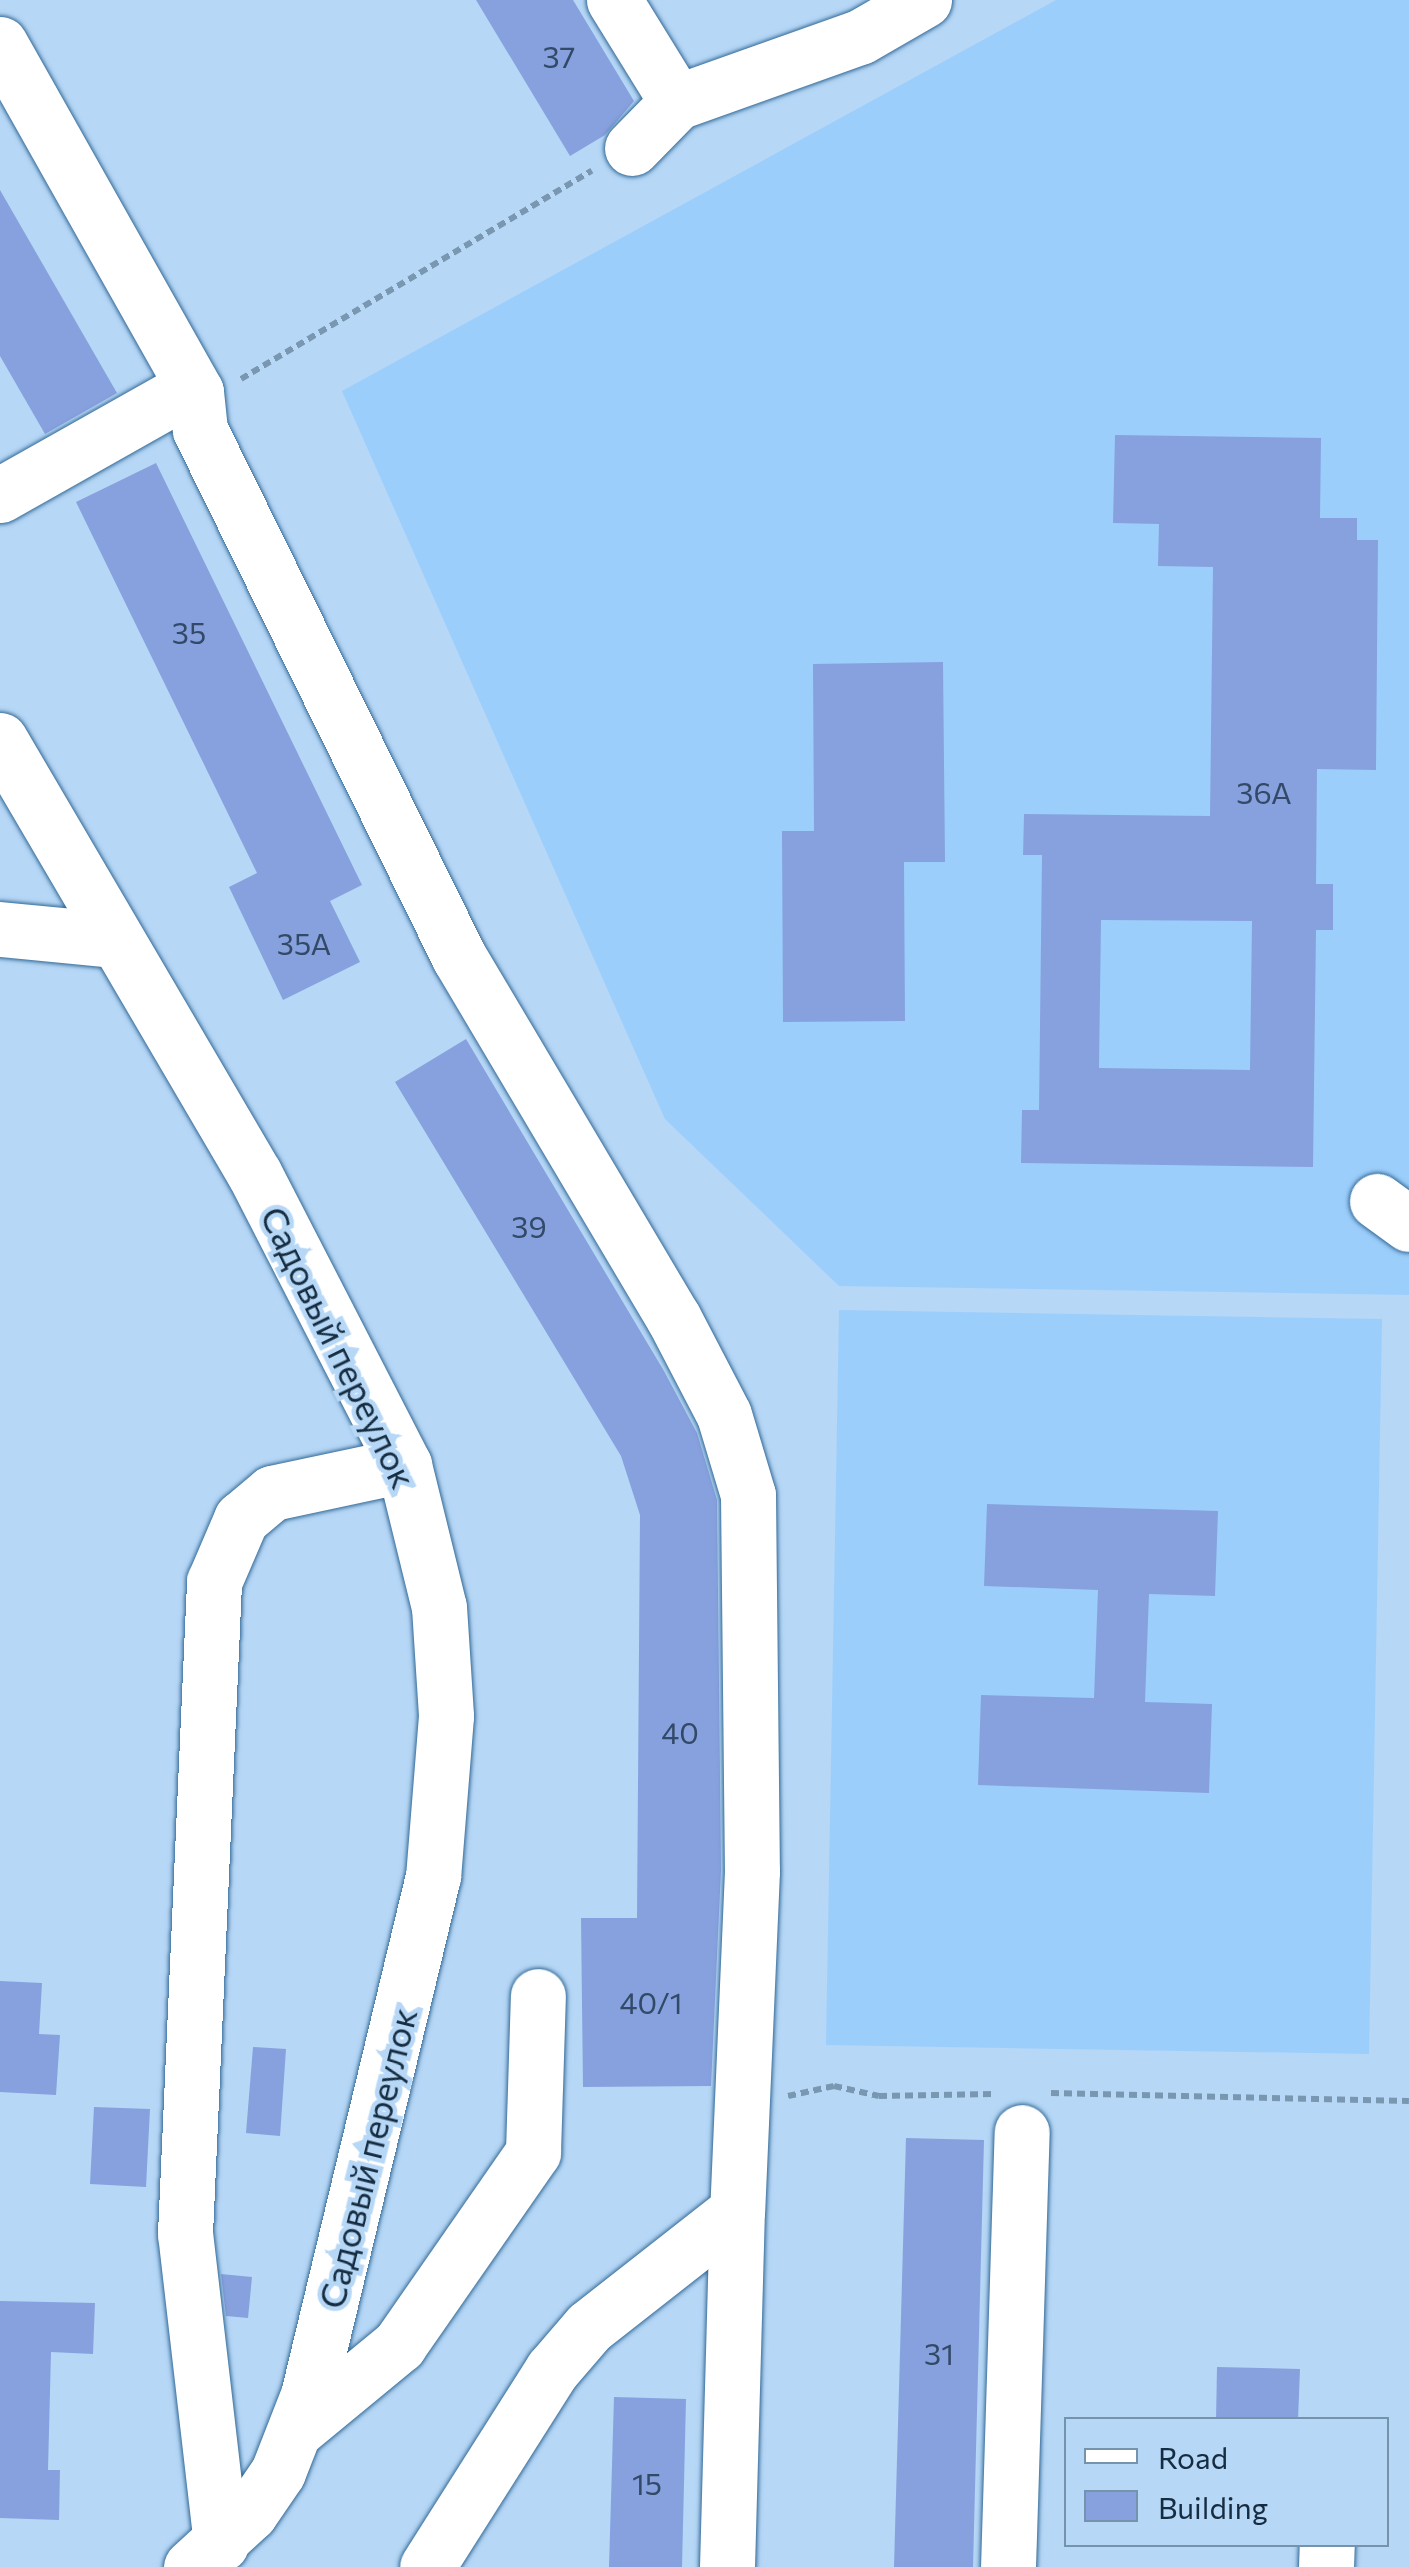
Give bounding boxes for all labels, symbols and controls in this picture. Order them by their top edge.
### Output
house number: 37 [543,38,575,74]
house number: 35 [172,614,206,650]
house number: 36А [1236,774,1292,810]
house number: 35А [277,925,331,961]
street label: Садовый переулок [253,1199,425,1495]
house number: 39 [511,1208,547,1244]
house number: 40 [661,1714,699,1750]
house number: 40/1 [619,1984,683,2020]
street label: Садовый переулок [309,2004,425,2312]
house number: 31 [924,2335,954,2371]
legend [1064,2417,1389,2547]
text: Road [1158,2438,1228,2475]
house number: 15 [632,2465,662,2501]
text: Building [1158,2488,1268,2525]

